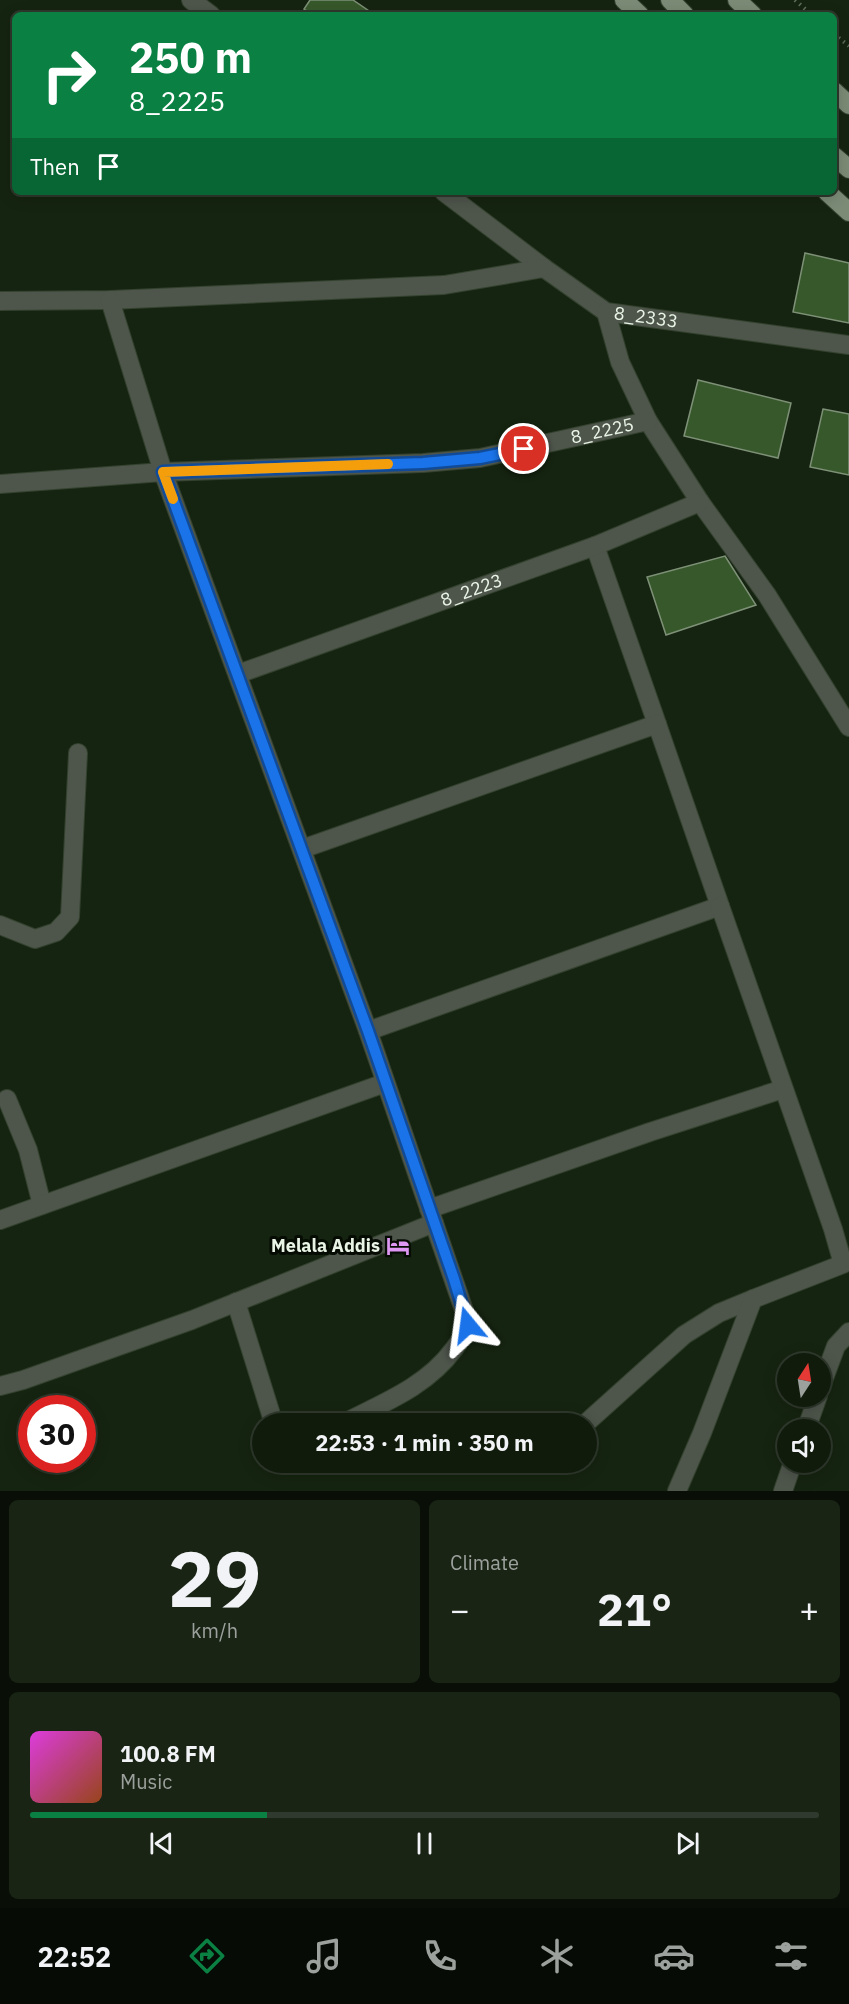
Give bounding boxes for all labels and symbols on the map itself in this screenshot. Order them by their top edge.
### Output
street label: 8_2333 [613,301,679,333]
street label: 8_2225 [568,412,636,449]
pin [498,423,549,474]
street label: 8_2223 [437,568,505,611]
hotel icon: Melala Addis [385,1233,411,1259]
place label: Melala Addis [271,1234,380,1257]
position arrow [436,1293,500,1357]
north arrow [777,1353,831,1407]
speed limit sign: 30 [18,1395,96,1473]

